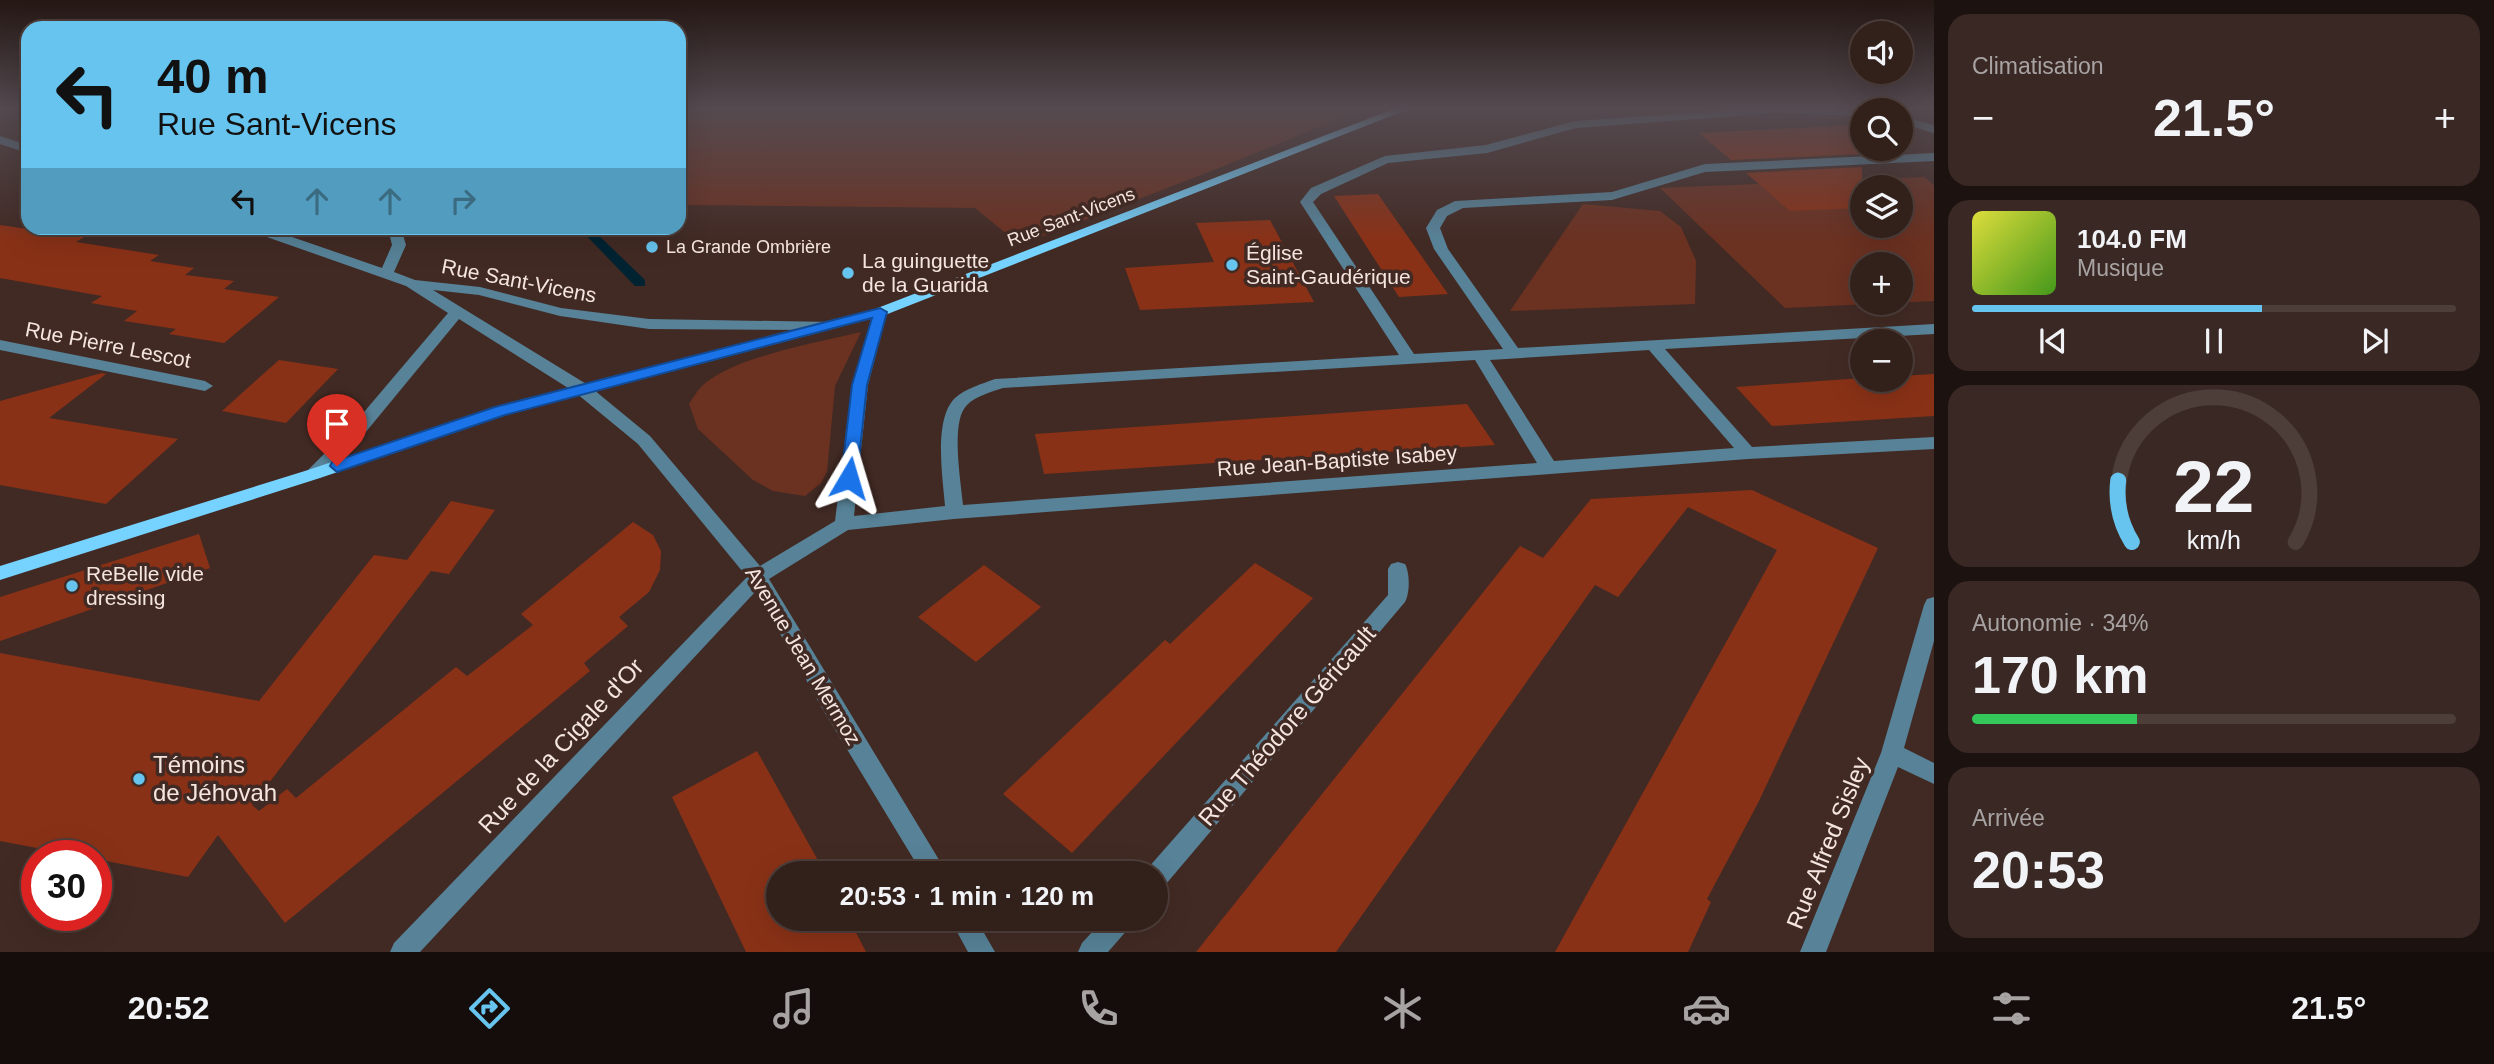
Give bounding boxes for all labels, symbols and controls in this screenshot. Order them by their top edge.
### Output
map controls [1850,21,1913,392]
button: sound [1850,21,1913,84]
icon: left [42,49,133,140]
text: 40 m [157,49,269,103]
text: Climatisation [1972,53,2104,79]
text: 21.5° [2153,89,2275,147]
text: − [1972,97,1994,139]
text: + [2434,97,2456,139]
button: search [1850,98,1913,161]
text: Rue Sant-Vicens [157,106,397,142]
button: layers [1850,175,1913,238]
icon: left [225,182,263,220]
icon: ahead [298,182,336,220]
icon: ahead [371,182,409,220]
icon: right [444,182,482,220]
street label: Rue Sant-Vicens [1005,184,1137,250]
text: 104.0 FM [2077,224,2187,254]
place label: La Grande Ombrière [666,237,831,257]
marker: La Grande Ombrière [644,239,660,255]
place label: Église Saint-Gaudérique [1246,241,1411,288]
place label: La guinguette de la Guarida [862,249,989,296]
button: + [1850,252,1913,315]
street label: Rue Sant-Vicens [440,254,598,307]
text: Musique [2077,255,2164,281]
marker: Église Saint-Gaudérique [1224,257,1240,273]
marker: La guinguette de la Guarida [840,265,856,281]
street label: Rue Pierre Lescot [23,317,193,372]
icon: previous [2034,322,2072,360]
icon: pause [2195,322,2233,360]
icon: next [2356,322,2394,360]
button: − [1850,329,1913,392]
pin [307,394,367,466]
icon: arrive [318,405,356,443]
position arrow [812,441,886,515]
street label: Rue Jean-Baptiste Isabey [1216,441,1458,480]
text: 22 [2174,446,2254,527]
text: km/h [2187,526,2241,554]
place label: ReBelle vide dressing [86,562,204,609]
street label: Avenue Jean Mermoz [741,562,866,749]
marker: ReBelle vide dressing [64,578,80,594]
text: Autonomie · 34% [1972,610,2148,636]
street label: Rue Théodore Géricault [1193,620,1381,831]
text: 170 km [1972,646,2148,704]
street label: Rue de la Cigale d'Or [473,653,649,838]
place label: Témoins de Jéhovah [153,751,277,806]
street label: Rue Alfred Sisley [1781,753,1874,933]
marker: Témoins de Jéhovah [131,771,147,787]
text: Arrivée [1972,805,2045,831]
speed limit sign: 30 [21,840,112,931]
text: 20:53 [1972,841,2105,899]
text: 20:53 · 1 min · 120 m [840,881,1094,911]
icon: directions [465,984,514,1033]
icon: music [769,984,818,1033]
icon: phone [1074,984,1123,1033]
icon: climate [1378,984,1427,1033]
icon: car [1682,984,1731,1033]
icon: filters [1987,984,2036,1033]
text: 20:52 [128,990,210,1026]
text: 21.5° [2291,990,2366,1026]

